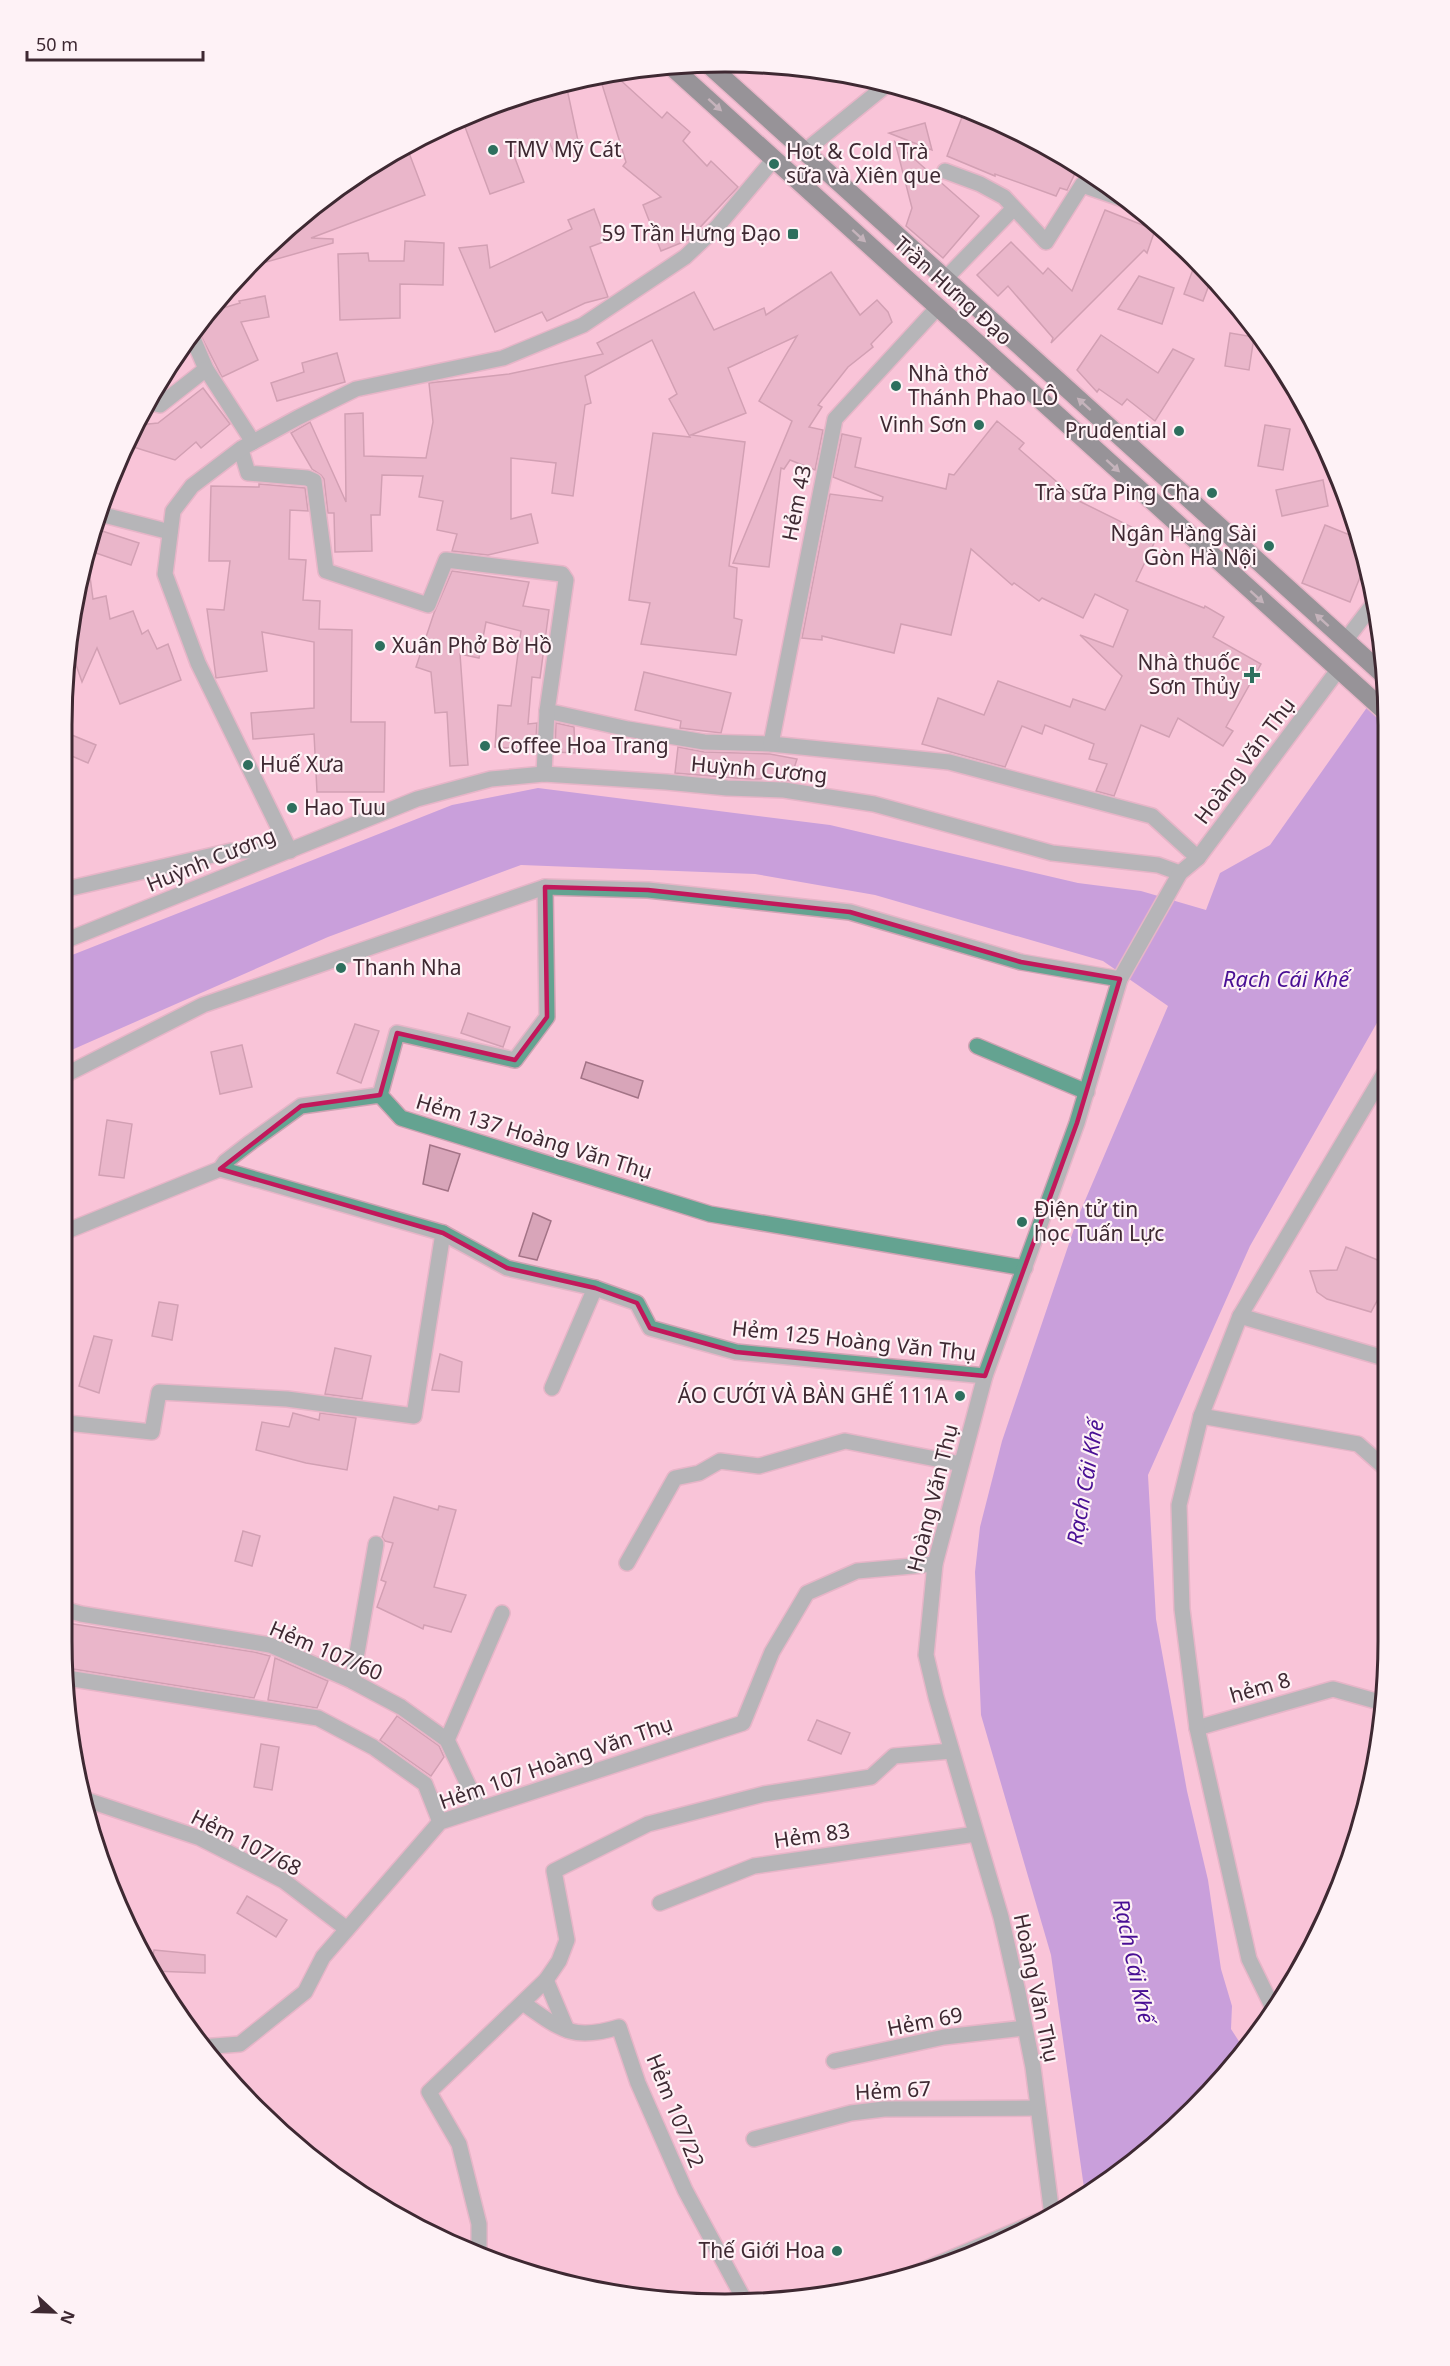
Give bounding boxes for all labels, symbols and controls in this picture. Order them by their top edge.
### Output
scale bar [27,24,202,62]
text: 50 m [36,32,78,56]
one-way arrow [707,98,722,111]
place label: TMV Mỹ Cát [505,135,622,163]
place label: Hot & Cold Trà sữa và Xiên que [786,137,941,189]
marker: TMV Mỹ Cát [486,143,500,157]
marker: Hot & Cold Trà sữa và Xiên que [767,157,781,171]
place label: 59 Trần Hưng Đạo [602,219,781,247]
marker: 59 Trần Hưng Đạo [786,227,800,241]
one-way arrow [852,229,867,243]
street label: Trần Hưng Đạo [889,230,1019,351]
place label: Nhà thờ Thánh Phao LÔ [908,359,1058,411]
marker: Nhà thờ Thánh Phao LÔ [889,379,903,393]
one-way arrow [1077,398,1092,411]
place label: Vinh Sơn [880,410,967,438]
place label: Prudential [1065,416,1167,444]
marker: Vinh Sơn [972,418,986,432]
marker: Prudential [1172,424,1186,438]
one-way arrow [1105,459,1120,472]
street label: Hẻm 43 [775,463,817,543]
place label: Trà sữa Ping Cha [1035,478,1200,506]
marker: Trà sữa Ping Cha [1205,486,1219,500]
place label: Ngân Hàng Sài Gòn Hà Nội [1110,519,1257,571]
marker: Ngân Hàng Sài Gòn Hà Nội [1262,539,1276,553]
one-way arrow [1250,590,1265,604]
one-way arrow [1315,614,1330,627]
place label: Xuân Phở Bờ Hồ [392,631,552,659]
marker: Xuân Phở Bờ Hồ [373,639,387,653]
place label: Nhà thuốc Sơn Thủy [1137,648,1240,700]
marker: Nhà thuốc Sơn Thủy [1245,668,1259,682]
street label: Hoàng Văn Thụ [1187,692,1301,829]
place label: Coffee Hoa Trang [497,731,669,759]
marker: Coffee Hoa Trang [478,739,492,753]
street label: Huỳnh Cương [690,749,829,789]
place label: Huế Xưa [260,750,344,778]
marker: Huế Xưa [241,758,255,772]
place label: Hao Tuu [304,793,386,821]
marker: Hao Tuu [285,801,299,815]
street label: Huỳnh Cương [142,820,279,898]
place label: Thanh Nha [353,953,462,981]
marker: Thanh Nha [334,961,348,975]
water label: Rạch Cái Khế [1223,963,1352,993]
street label: Hẻm 137 Hoàng Văn Thụ [413,1087,656,1185]
place label: Điện tử tin học Tuấn Lực [1034,1195,1164,1247]
marker: Điện tử tin học Tuấn Lực [1015,1215,1029,1229]
street label: Hẻm 125 Hoàng Văn Thụ [731,1313,978,1367]
place label: ÁO CƯỚI VÀ BÀN GHẾ 111A [678,1381,949,1409]
marker: ÁO CƯỚI VÀ BÀN GHẾ 111A [953,1389,967,1403]
water label: Rạch Cái Khế [1058,1414,1110,1547]
street label: Hoàng Văn Thụ [900,1421,964,1575]
street label: Hẻm 107/60 [266,1614,387,1686]
street label: hẻm 8 [1226,1665,1293,1709]
street label: Hẻm 107 Hoàng Văn Thụ [435,1709,676,1815]
street label: Hẻm 107/68 [186,1802,306,1882]
street label: Hẻm 83 [772,1816,852,1854]
water label: Rạch Cái Khế [1107,1896,1163,2029]
street label: Hoàng Văn Thụ [1008,1911,1066,2065]
street label: Hẻm 69 [885,2000,965,2042]
street label: Hẻm 107/22 [640,2050,711,2172]
street label: Hẻm 67 [854,2074,932,2106]
place label: Thế Giới Hoa [698,2236,825,2264]
marker: Thế Giới Hoa [830,2244,844,2258]
north arrow [24,2282,84,2342]
text: N [55,2307,81,2328]

